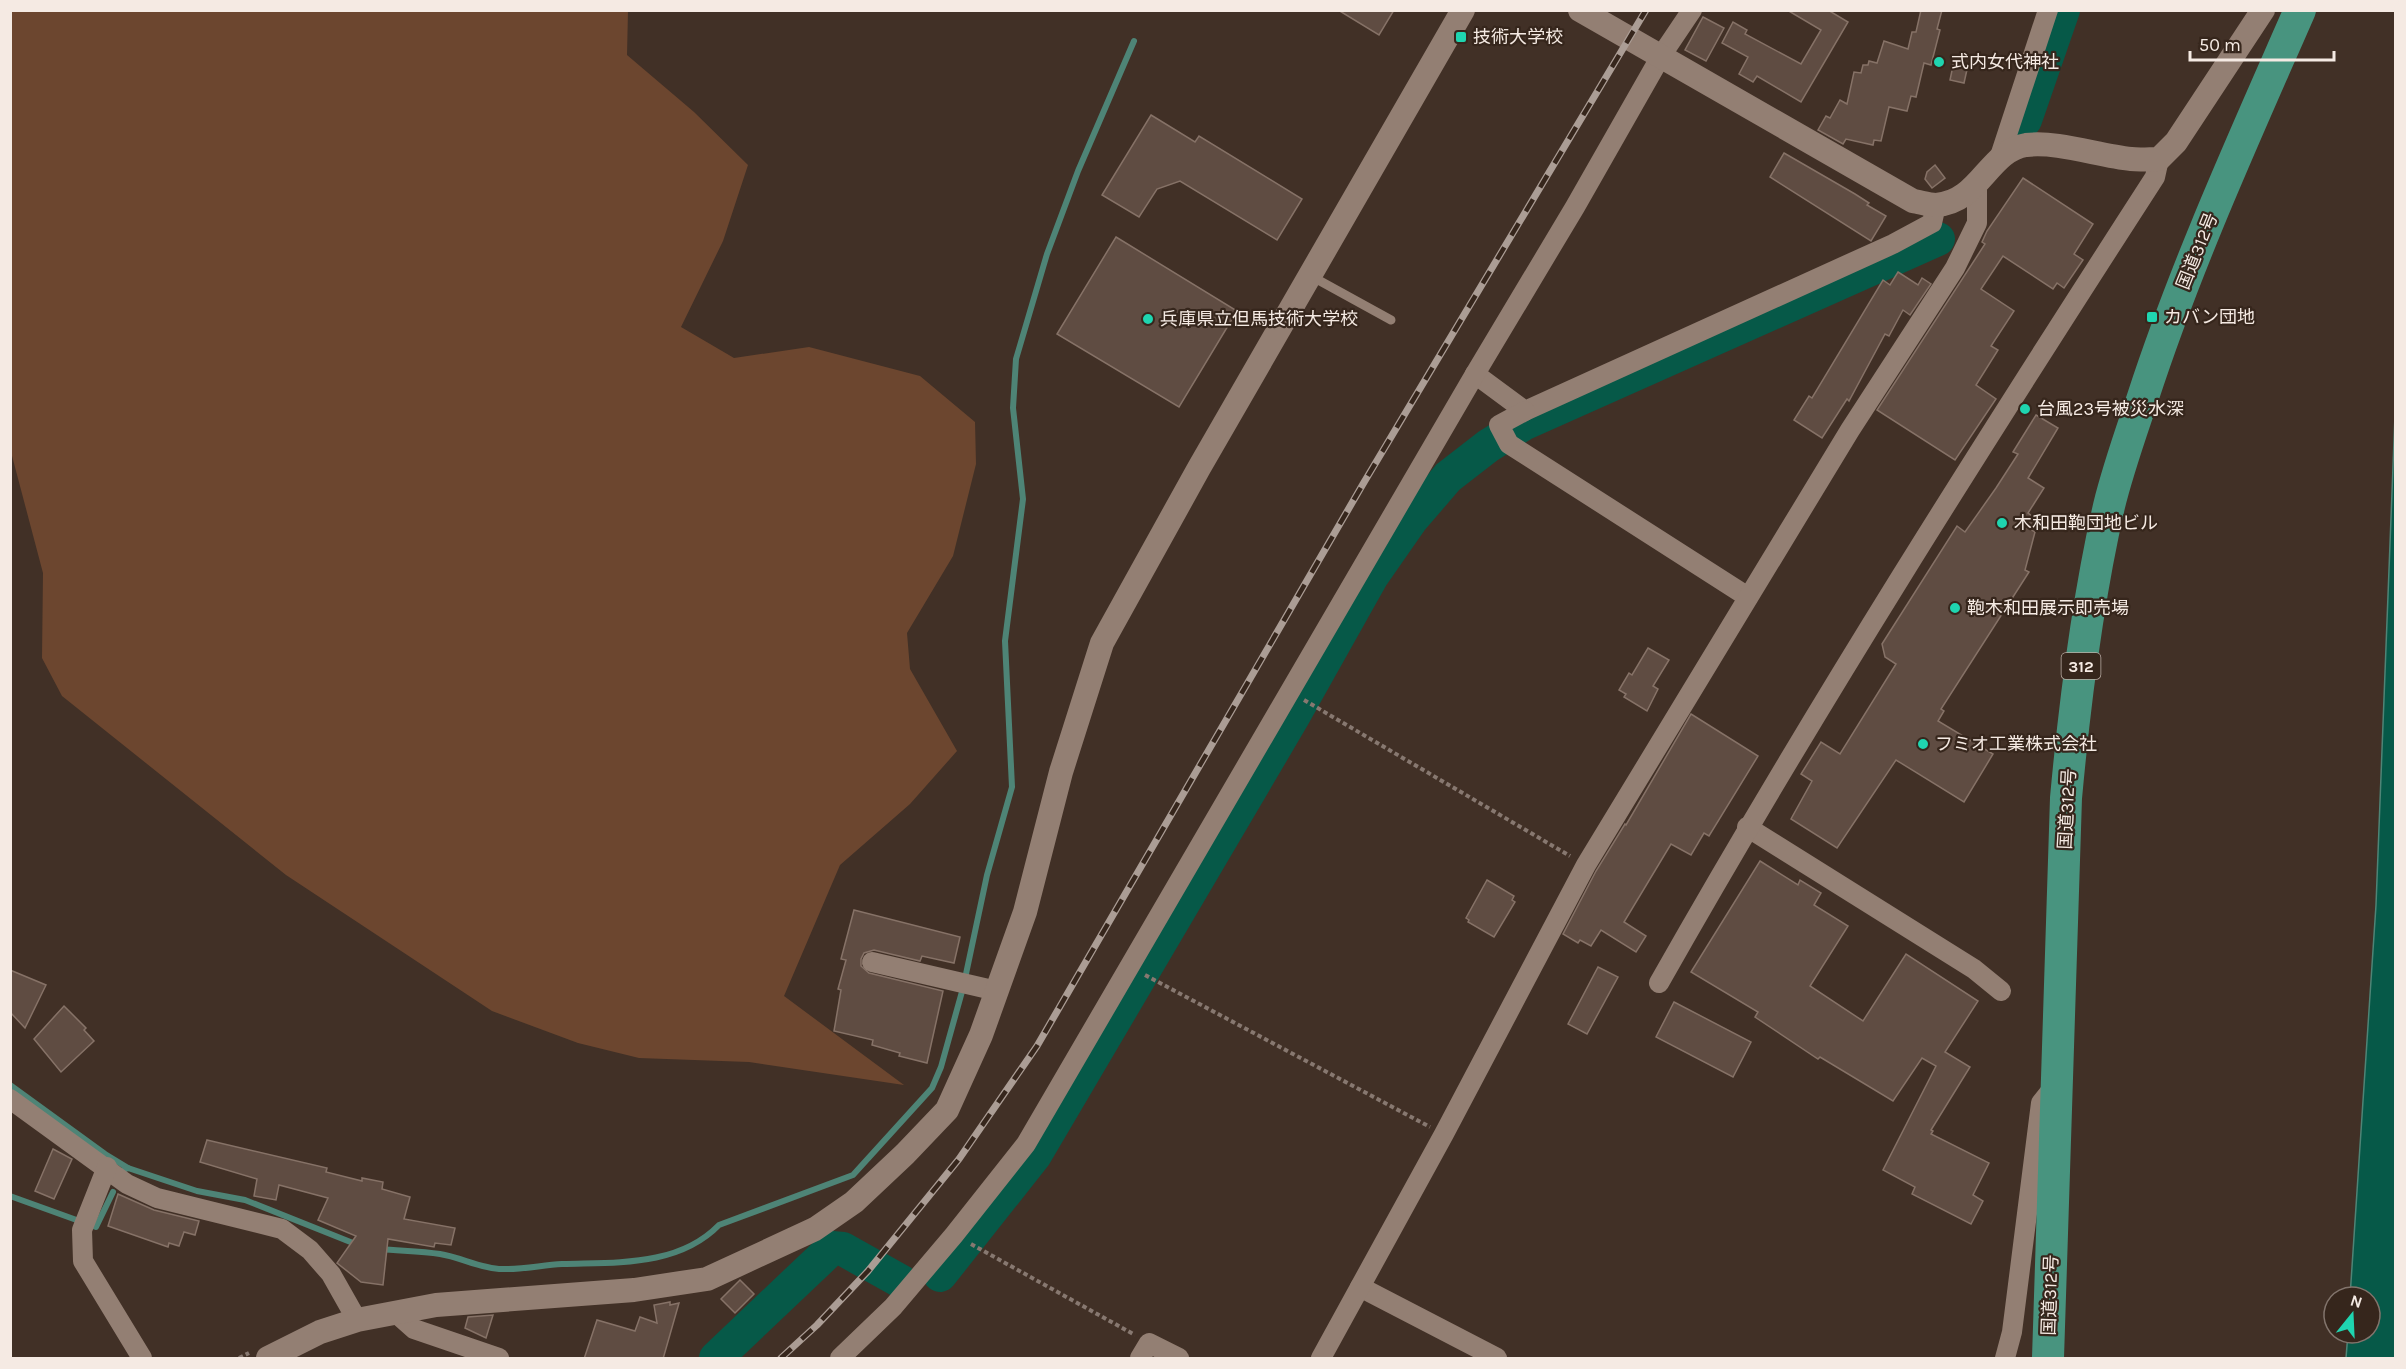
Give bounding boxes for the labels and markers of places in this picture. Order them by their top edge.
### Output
place label: 技術大学校 [1473,26,1563,48]
marker: 技術大学校 [1454,30,1468,44]
place label: 式内女代神社 [1951,51,2059,73]
marker: 式内女代神社 [1932,55,1946,69]
place label: カバン団地 [2164,306,2255,328]
place label: 兵庫県立但馬技術大学校 [1160,308,1358,330]
marker: カバン団地 [2145,310,2159,324]
marker: 兵庫県立但馬技術大学校 [1141,312,1155,326]
place label: 台風23号被災水深 [2037,398,2184,420]
marker: 台風23号被災水深 [2018,402,2032,416]
place label: 木和田鞄団地ビル [2014,512,2158,534]
marker: 木和田鞄団地ビル [1995,516,2009,530]
place label: 鞄木和田展示即売場 [1967,597,2129,619]
marker: 鞄木和田展示即売場 [1948,601,1962,615]
place label: フミオ工業株式会社 [1935,733,2097,755]
marker: フミオ工業株式会社 [1916,737,1930,751]

